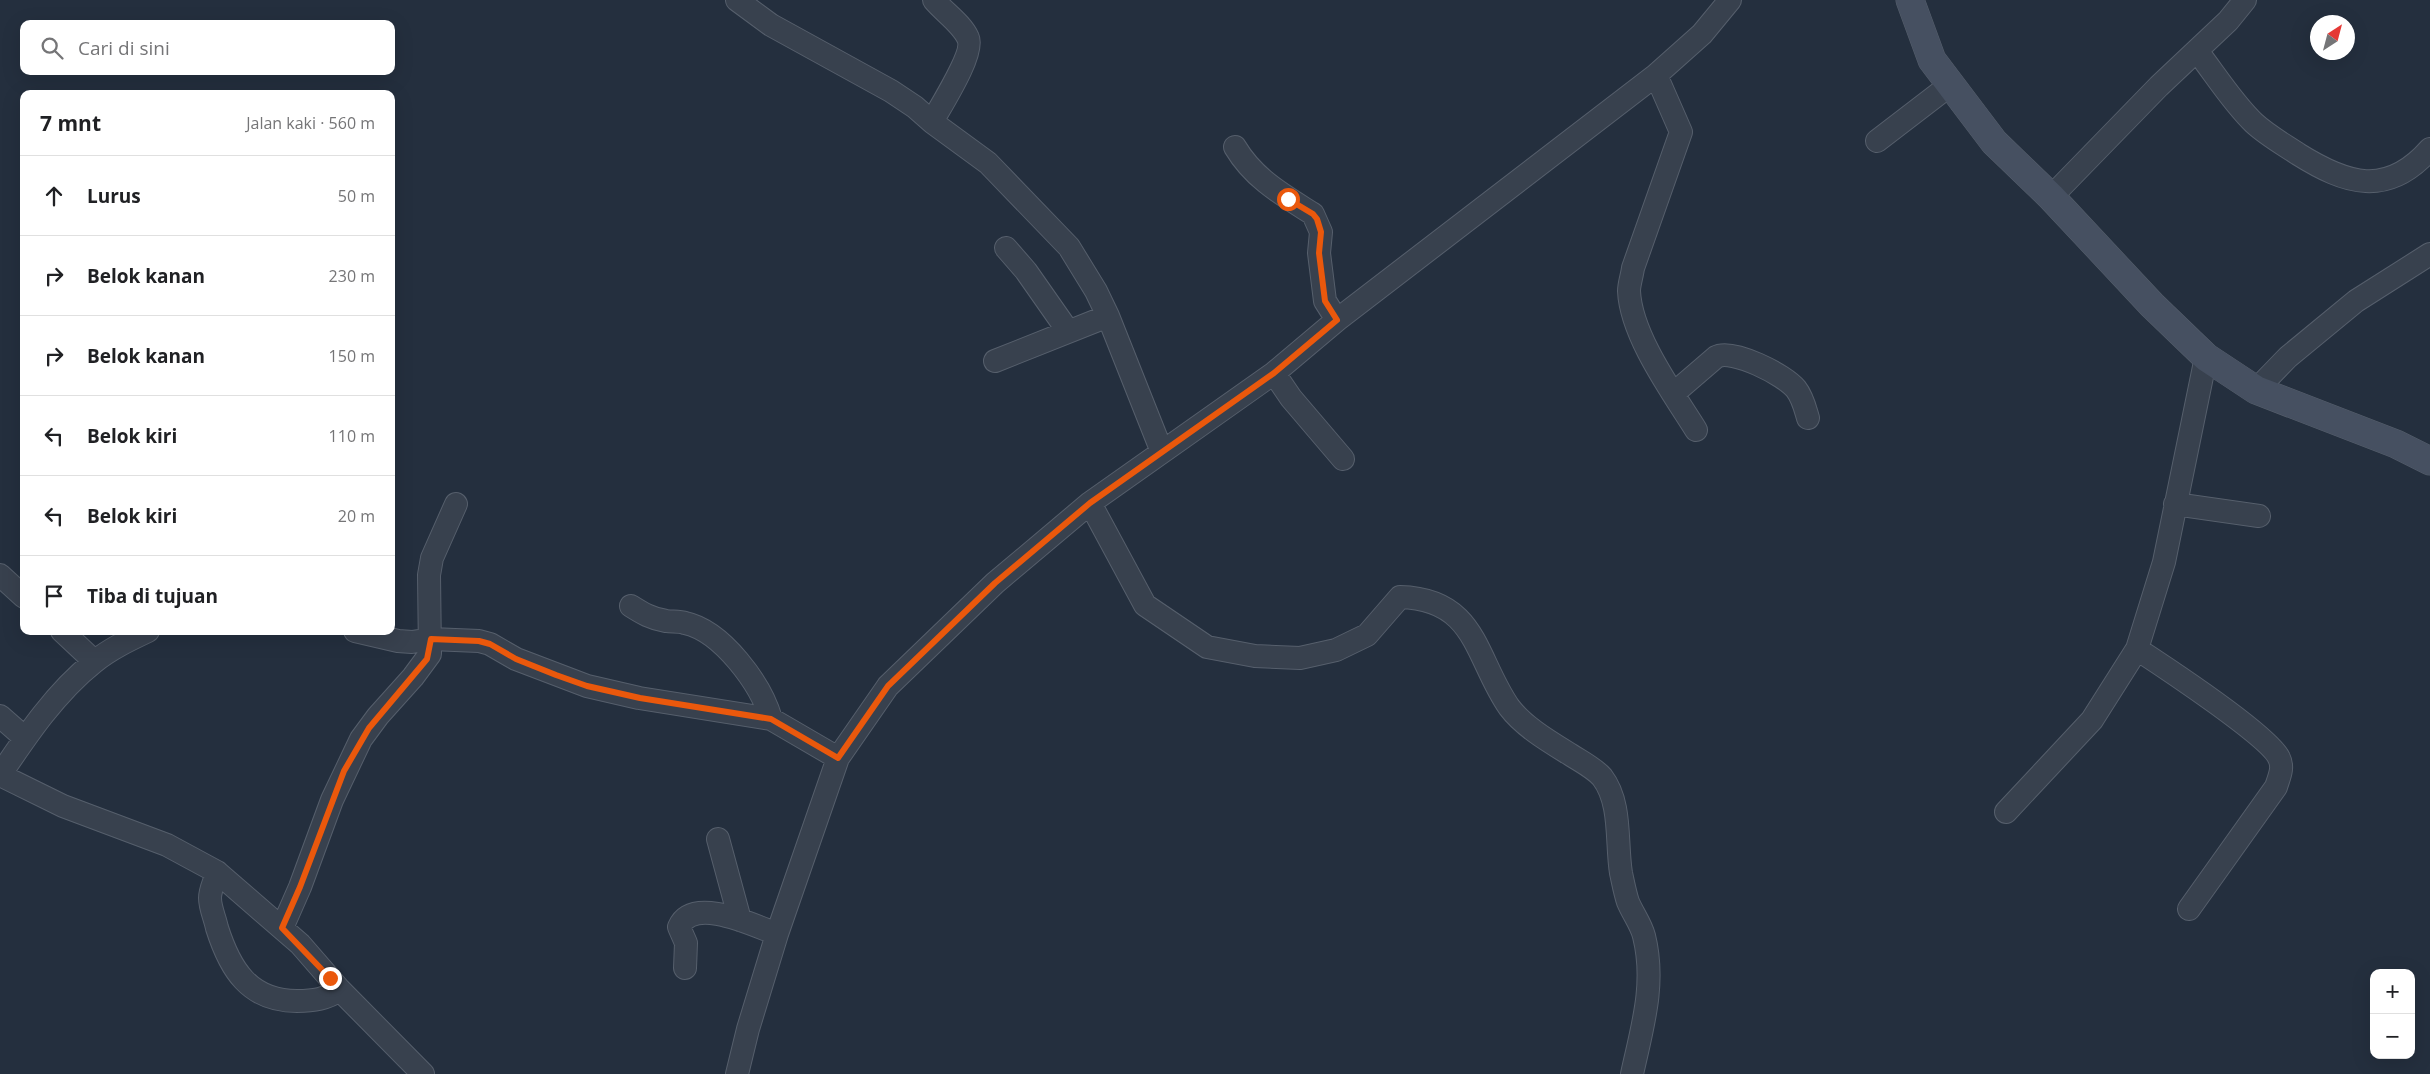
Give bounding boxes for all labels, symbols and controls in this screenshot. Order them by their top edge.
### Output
north arrow [2310,15,2355,60]
search box [20,20,395,75]
icon: search [38,34,66,62]
text: Cari di sini [78,35,170,61]
text: 7 mnt [40,109,101,137]
text: Jalan kaki · 560 m [246,112,375,134]
icon: ahead [40,182,68,210]
text: Lurus [87,183,141,209]
text: 50 m [338,185,375,207]
route start [1277,188,1300,211]
icon: right [40,262,68,290]
text: Belok kanan [87,263,205,289]
text: 230 m [329,265,375,287]
icon: right [40,342,68,370]
text: Belok kanan [87,343,205,369]
text: 150 m [329,345,375,367]
icon: left [40,422,68,450]
text: Belok kiri [87,423,177,449]
text: 110 m [329,425,375,447]
icon: left [40,502,68,530]
text: Belok kiri [87,503,177,529]
text: 20 m [338,505,375,527]
icon: arrive [40,582,68,610]
text: Tiba di tujuan [87,583,218,609]
route end [319,967,342,990]
map controls [2370,969,2415,1059]
button: + [2370,969,2415,1014]
button: − [2370,1014,2415,1059]

